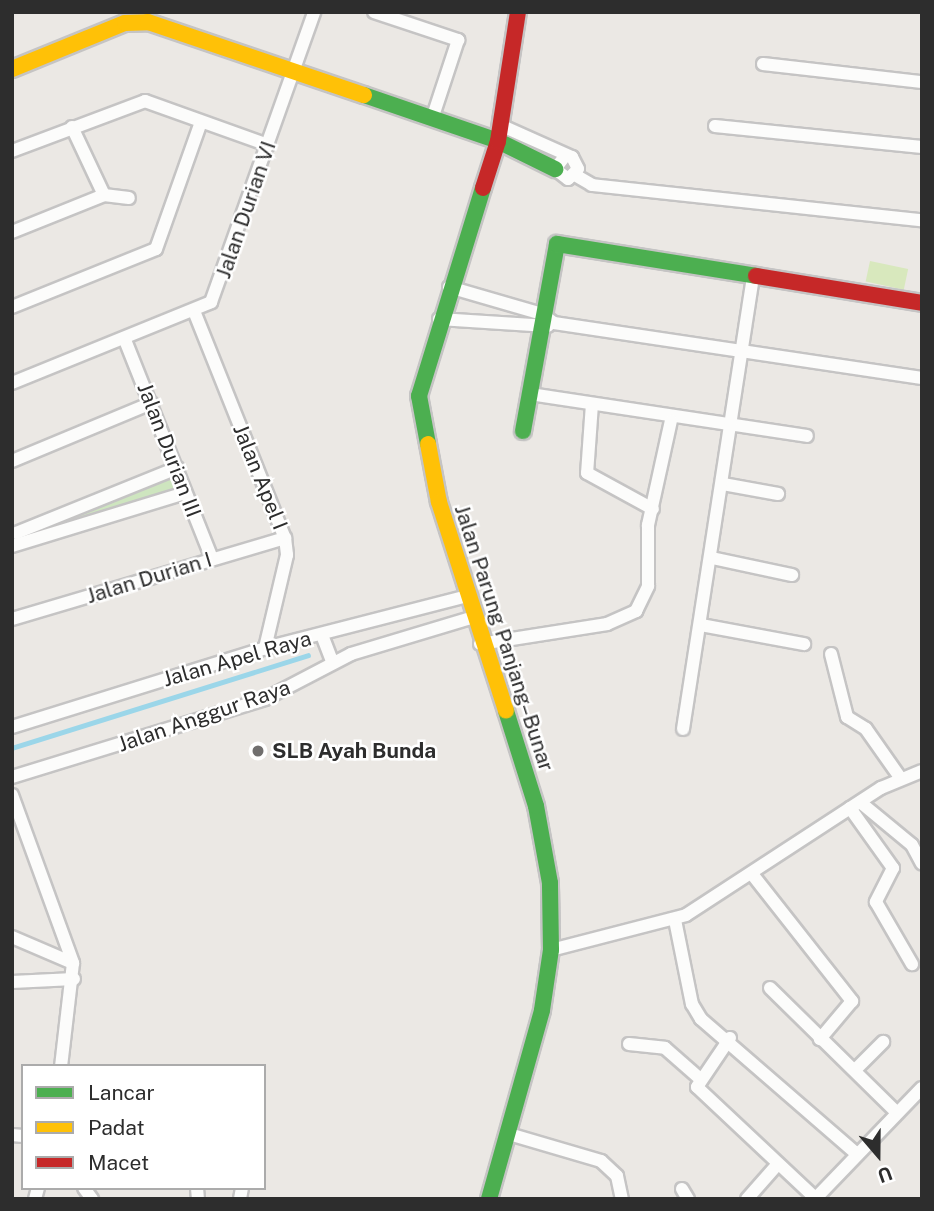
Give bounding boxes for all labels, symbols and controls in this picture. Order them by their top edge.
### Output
street label: Jalan Durian VI [211,138,281,282]
street label: Jalan Durian III [132,379,206,521]
street label: Jalan Apel I [227,421,293,533]
street label: Jalan Parung Panjang–Bunar [449,502,559,774]
street label: Jalan Durian I [83,547,215,609]
street label: Jalan Apel Raya [160,626,314,692]
street label: Jalan Anggur Raya [114,675,294,757]
place label: SLB Ayah Bunda [272,738,436,764]
marker: SLB Ayah Bunda [250,743,266,759]
legend [21,1064,266,1190]
text: Lancar [88,1080,155,1105]
text: Padat [88,1115,145,1140]
north arrow [843,1120,913,1190]
text: Macet [88,1150,149,1175]
text: U [875,1162,895,1187]

